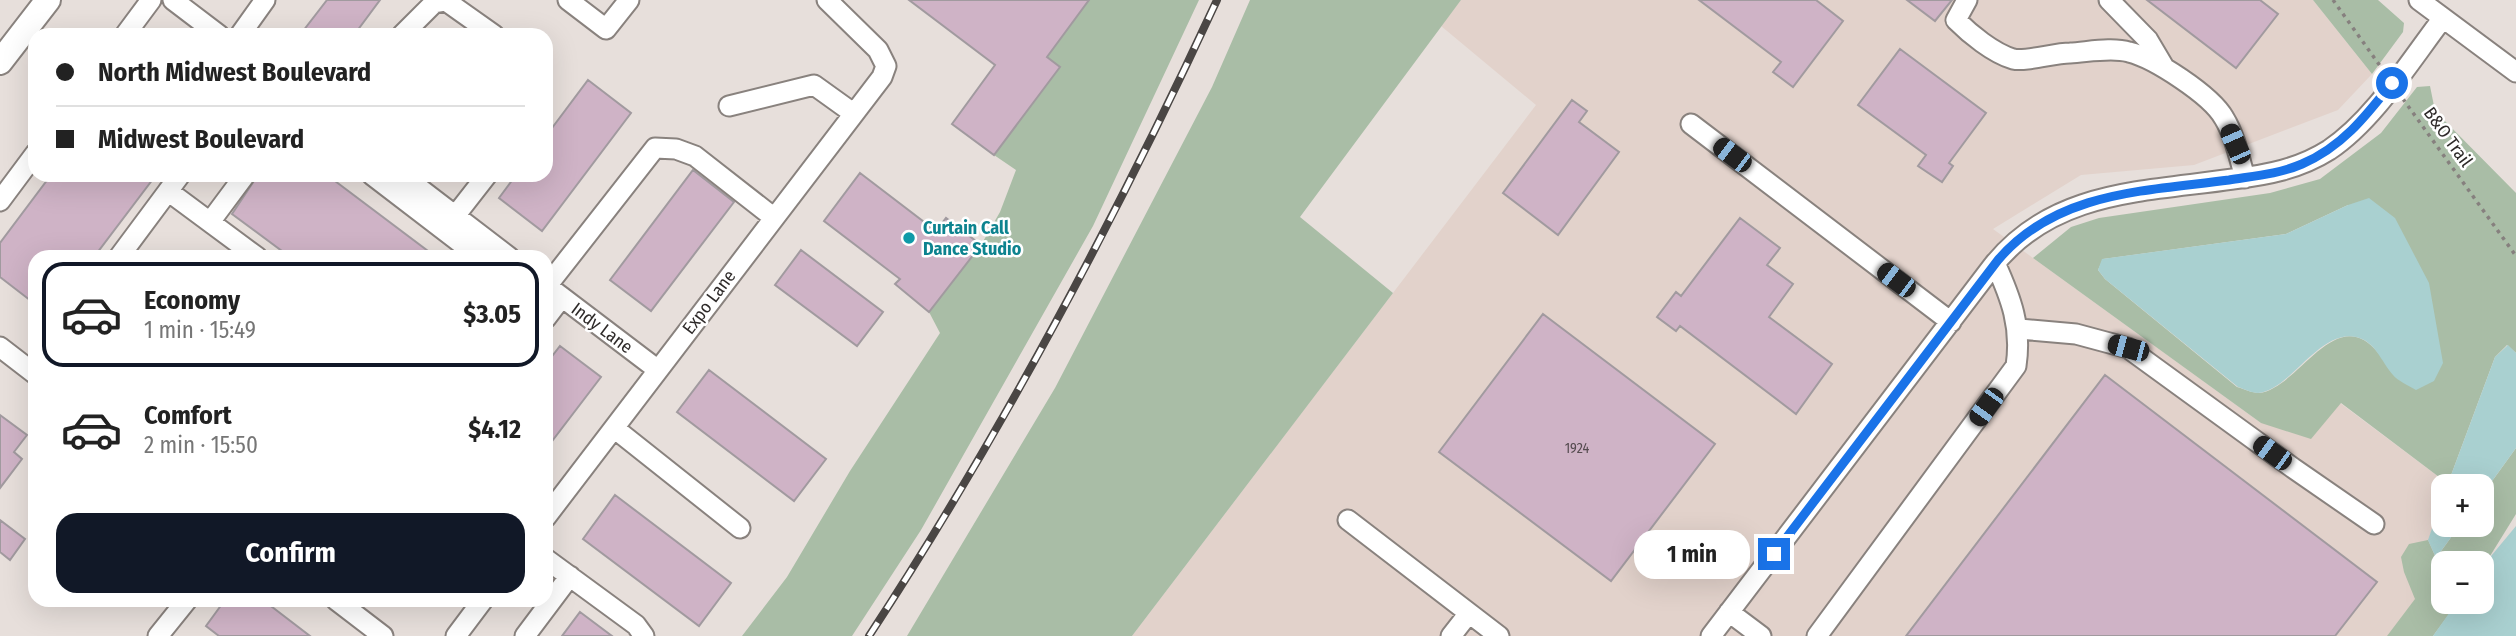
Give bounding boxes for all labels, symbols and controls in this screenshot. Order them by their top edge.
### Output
text: North Midwest Boulevard [98,57,371,88]
route start [2376,67,2408,99]
street label: B&O Trail [2419,103,2477,172]
car [2217,121,2254,167]
text: Midwest Boulevard [98,124,304,155]
car [1709,134,1756,176]
place label: Curtain Call Dance Studio [923,217,1022,260]
marker: Curtain Call Dance Studio [901,230,917,246]
car [1873,259,1920,301]
street label: Expo Lane [678,265,740,338]
icon: car [60,283,123,346]
text: Economy [144,285,240,316]
street label: Indy Lane [567,298,637,358]
text: $3.05 [463,299,521,330]
text: 1 min · 15:49 [144,316,256,344]
car [2105,332,2152,364]
car [1966,384,2007,430]
icon: car [60,398,123,461]
text: Comfort [144,400,232,431]
text: $4.12 [468,414,521,445]
text: 2 min · 15:50 [144,431,258,459]
car [2249,432,2296,474]
house number: 1924 [1565,440,1590,457]
map controls [2431,474,2494,614]
button: + [2431,474,2494,537]
button: Confirm [56,513,525,593]
callout: 1 min [1634,530,1750,578]
route end [1758,538,1790,570]
text: 1 min [1667,540,1717,568]
button: − [2431,551,2494,614]

